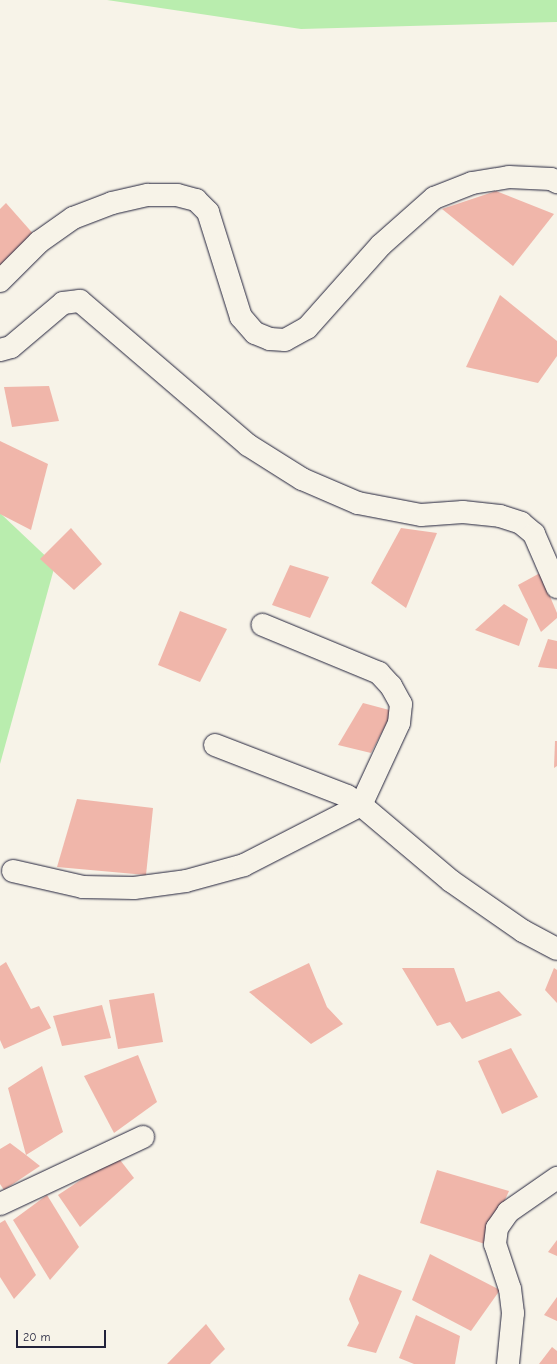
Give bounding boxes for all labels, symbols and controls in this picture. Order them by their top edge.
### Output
scale bar [18,1322,108,1348]
text: 20 m [23,1330,51,1344]

